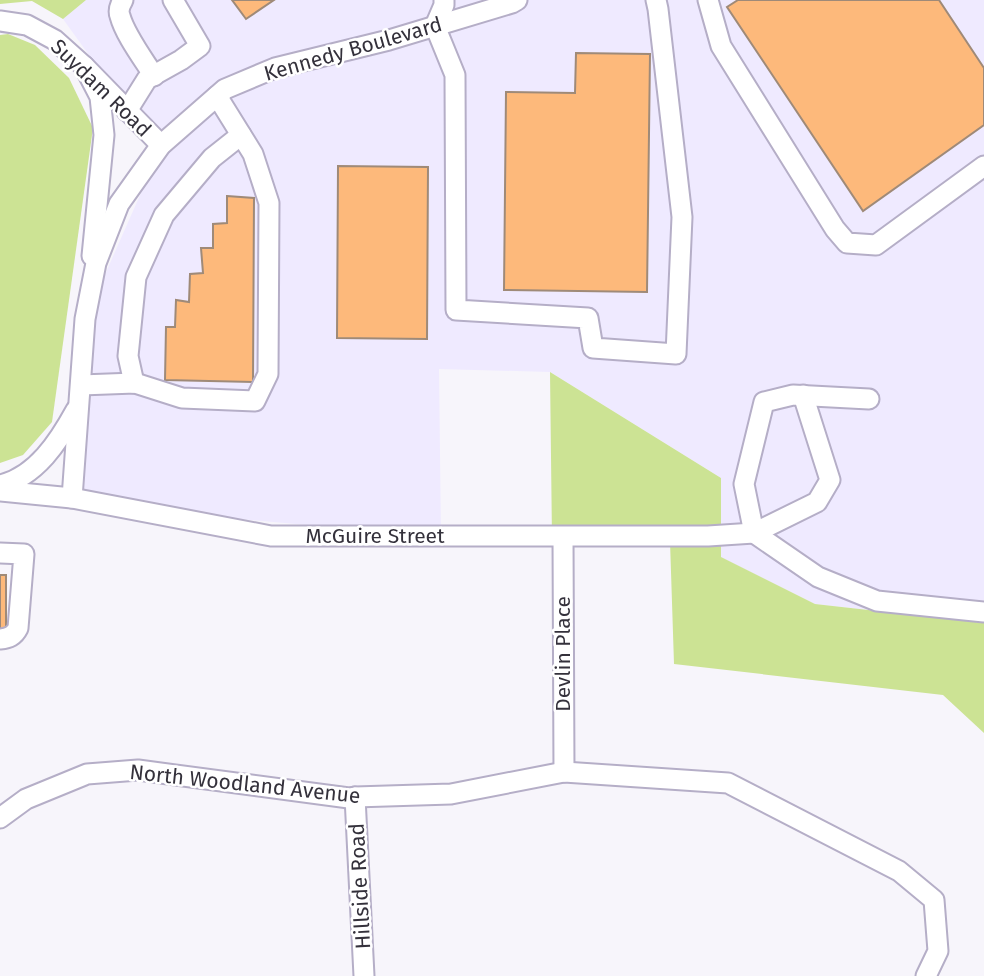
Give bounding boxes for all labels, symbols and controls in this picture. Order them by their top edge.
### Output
street label: Kennedy Boulevard [261,11,445,87]
street label: Suydam Road [45,34,157,142]
street label: McGuire Street [305,523,445,549]
street label: Devlin Place [550,596,576,712]
street label: North Woodland Avenue [128,759,362,809]
street label: Hillside Road [344,822,376,950]

